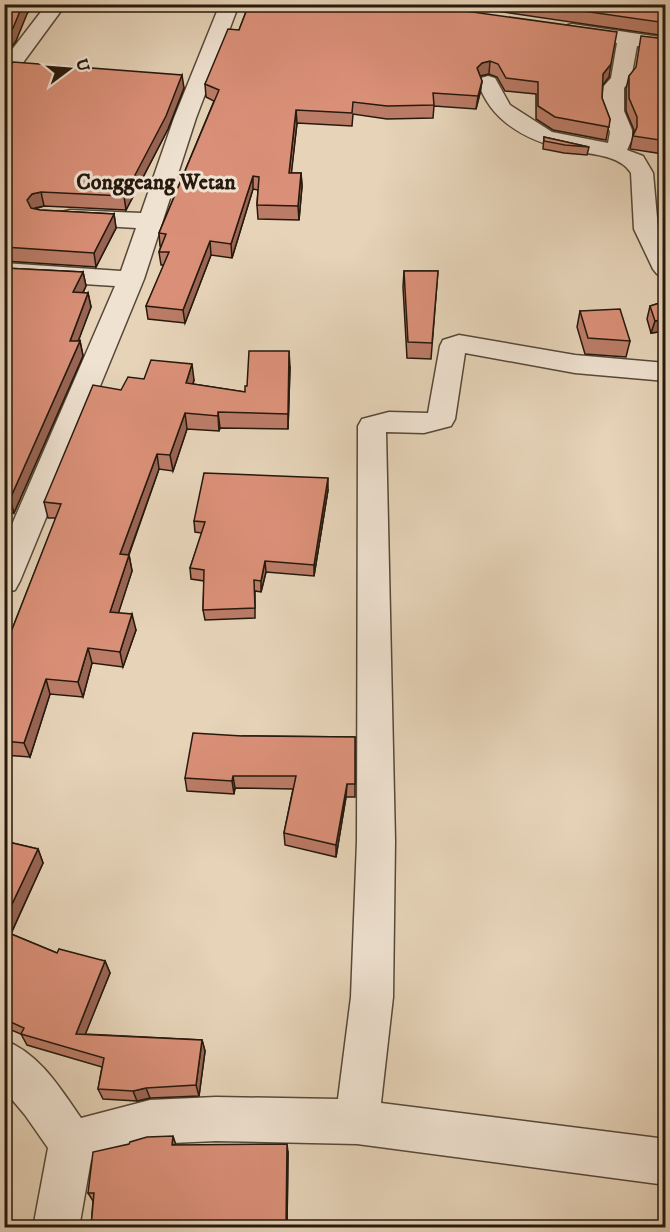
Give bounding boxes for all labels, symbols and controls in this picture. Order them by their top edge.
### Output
north arrow [39,39,99,99]
text: U [71,56,94,74]
district label: Conggeang Wetan [76,169,236,196]

